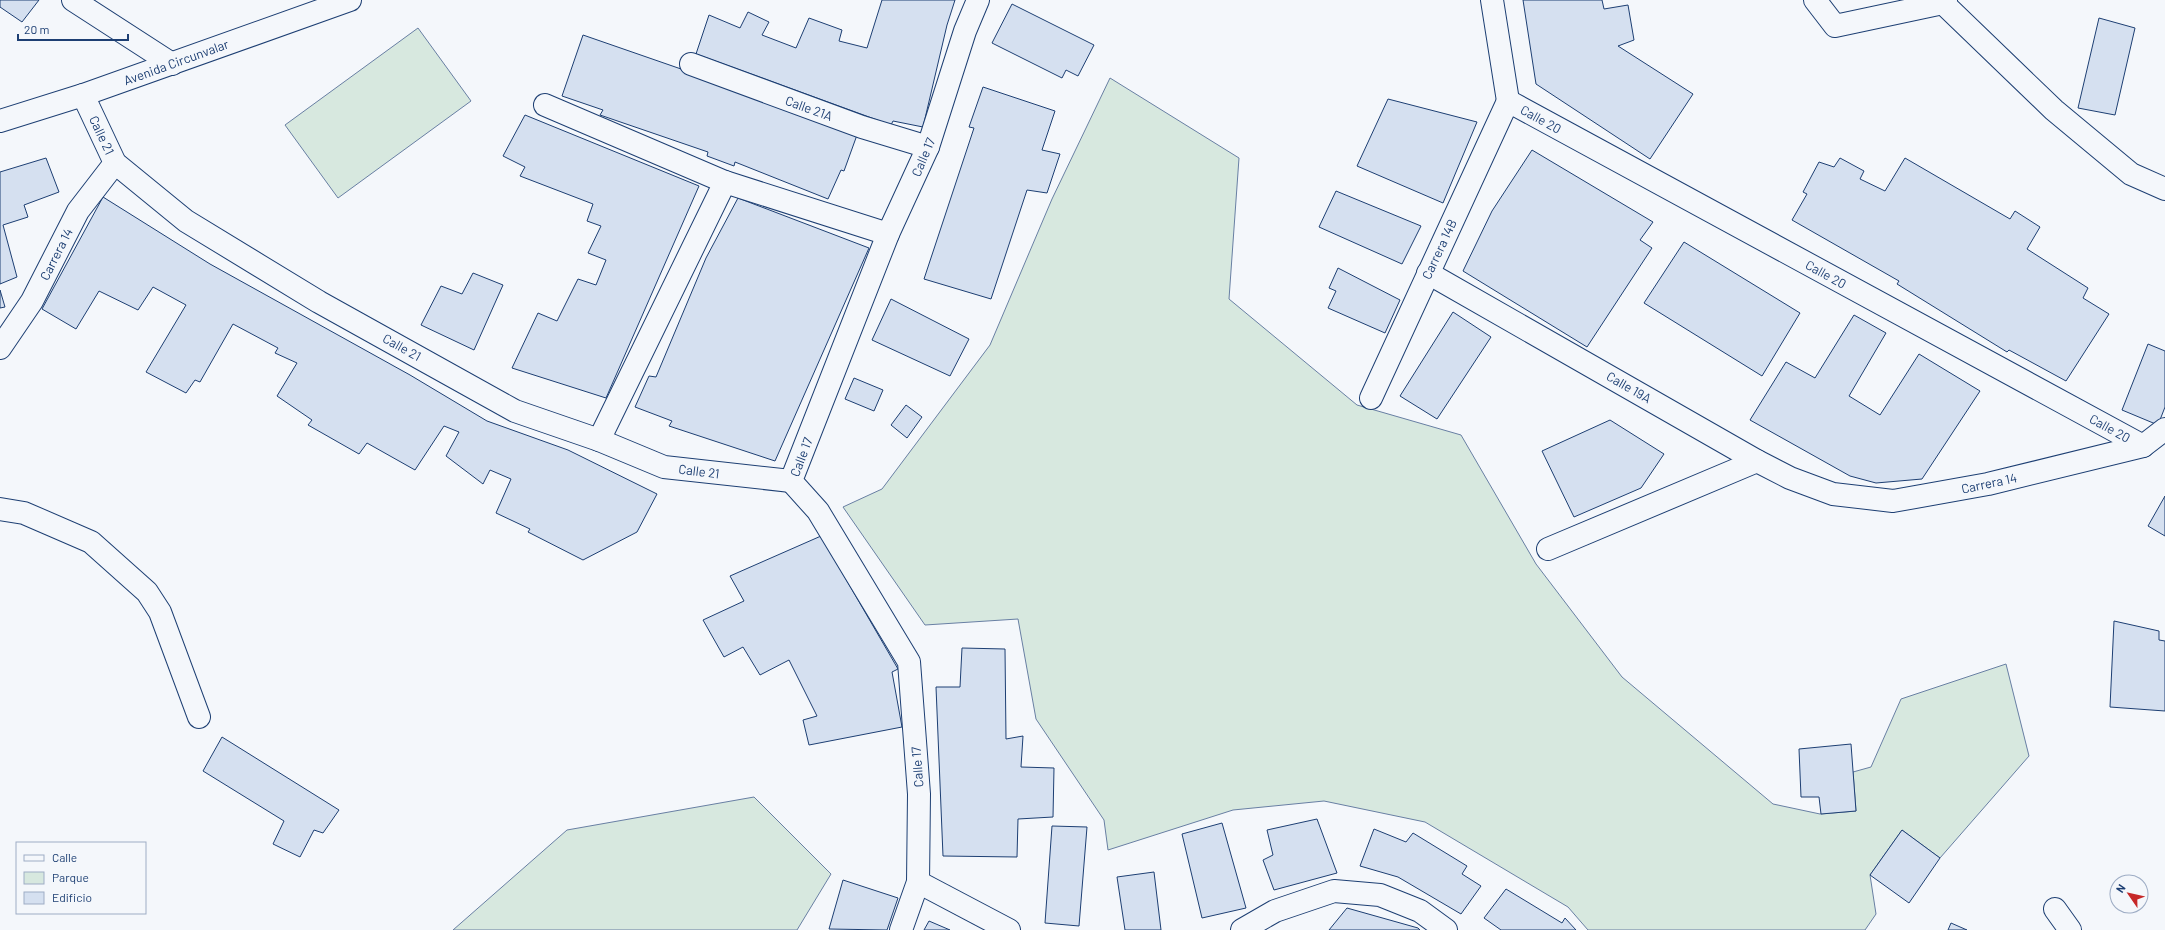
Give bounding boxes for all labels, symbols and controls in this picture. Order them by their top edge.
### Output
scale bar [18,16,128,42]
text: 20 m [24,22,50,36]
street label: Avenida Circunvalar [121,35,231,88]
street label: Calle 21A [783,92,835,124]
street label: Calle 20 [1518,101,1564,137]
street label: Calle 21 [86,113,118,157]
street label: Calle 17 [908,135,938,179]
street label: Carrera 14B [1418,216,1460,282]
street label: Carrera 14 [36,225,76,283]
street label: Calle 20 [1803,256,1849,292]
street label: Calle 21 [380,330,424,364]
street label: Calle 19A [1604,368,1654,406]
street label: Calle 20 [2087,410,2133,446]
street label: Calle 17 [786,435,816,479]
street label: Calle 21 [678,461,720,481]
street label: Carrera 14 [1960,469,2018,497]
street label: Calle 17 [908,746,926,788]
legend [16,842,146,914]
text: Calle [52,850,77,864]
text: Parque [52,870,89,884]
north arrow [2109,874,2149,914]
text: N [2113,881,2128,895]
text: Edificio [52,890,92,904]

